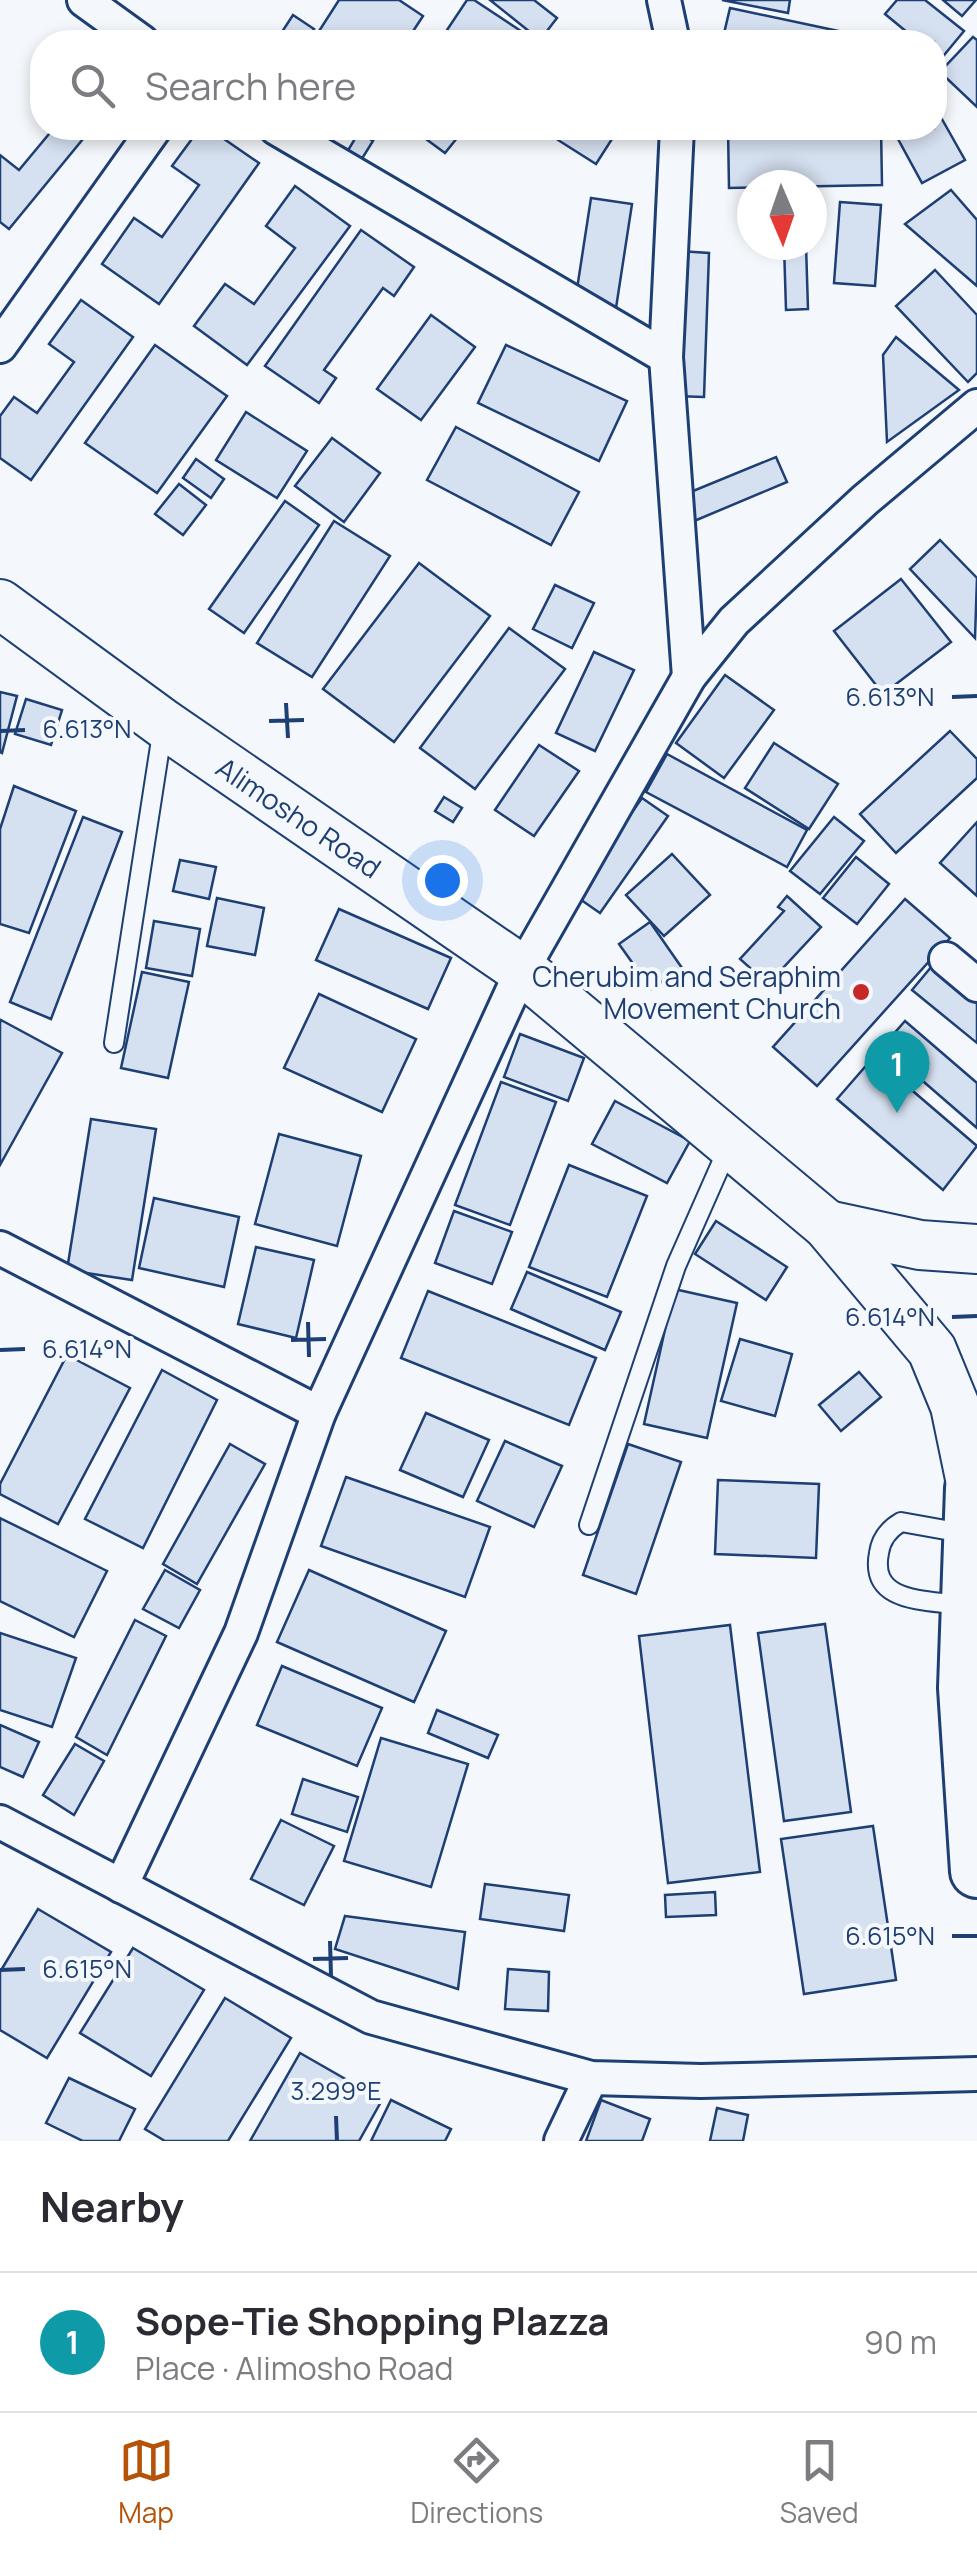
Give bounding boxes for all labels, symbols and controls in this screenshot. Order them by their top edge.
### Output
search box [30,30,947,140]
icon: search [65,58,120,113]
text: Search here [145,59,356,111]
north arrow [737,170,827,260]
text: 6.613°N [846,679,934,714]
text: 6.613°N [43,711,131,746]
street label: Alimosho Road [209,748,389,886]
your location [417,855,468,906]
place label: Cherubim and Seraphim Movement Church [532,957,841,1027]
marker: Cherubim and Seraphim Movement Church [850,981,872,1003]
pin: 1 [864,1030,930,1113]
text: 6.614°N [845,1299,935,1334]
text: 6.614°N [42,1331,132,1366]
text: 6.615°N [845,1918,935,1953]
text: 6.615°N [42,1951,132,1986]
text: 3.299°E [291,2073,381,2108]
text: Nearby [40,2177,184,2235]
text: Sope-Tie Shopping Plazza [135,2294,609,2346]
text: 1 [65,2320,80,2364]
text: 90 m [864,2320,937,2364]
text: Place · Alimosho Road [135,2346,454,2390]
tab: Map [118,2433,174,2531]
tab: Directions [411,2433,543,2531]
tab: Saved [780,2433,859,2531]

